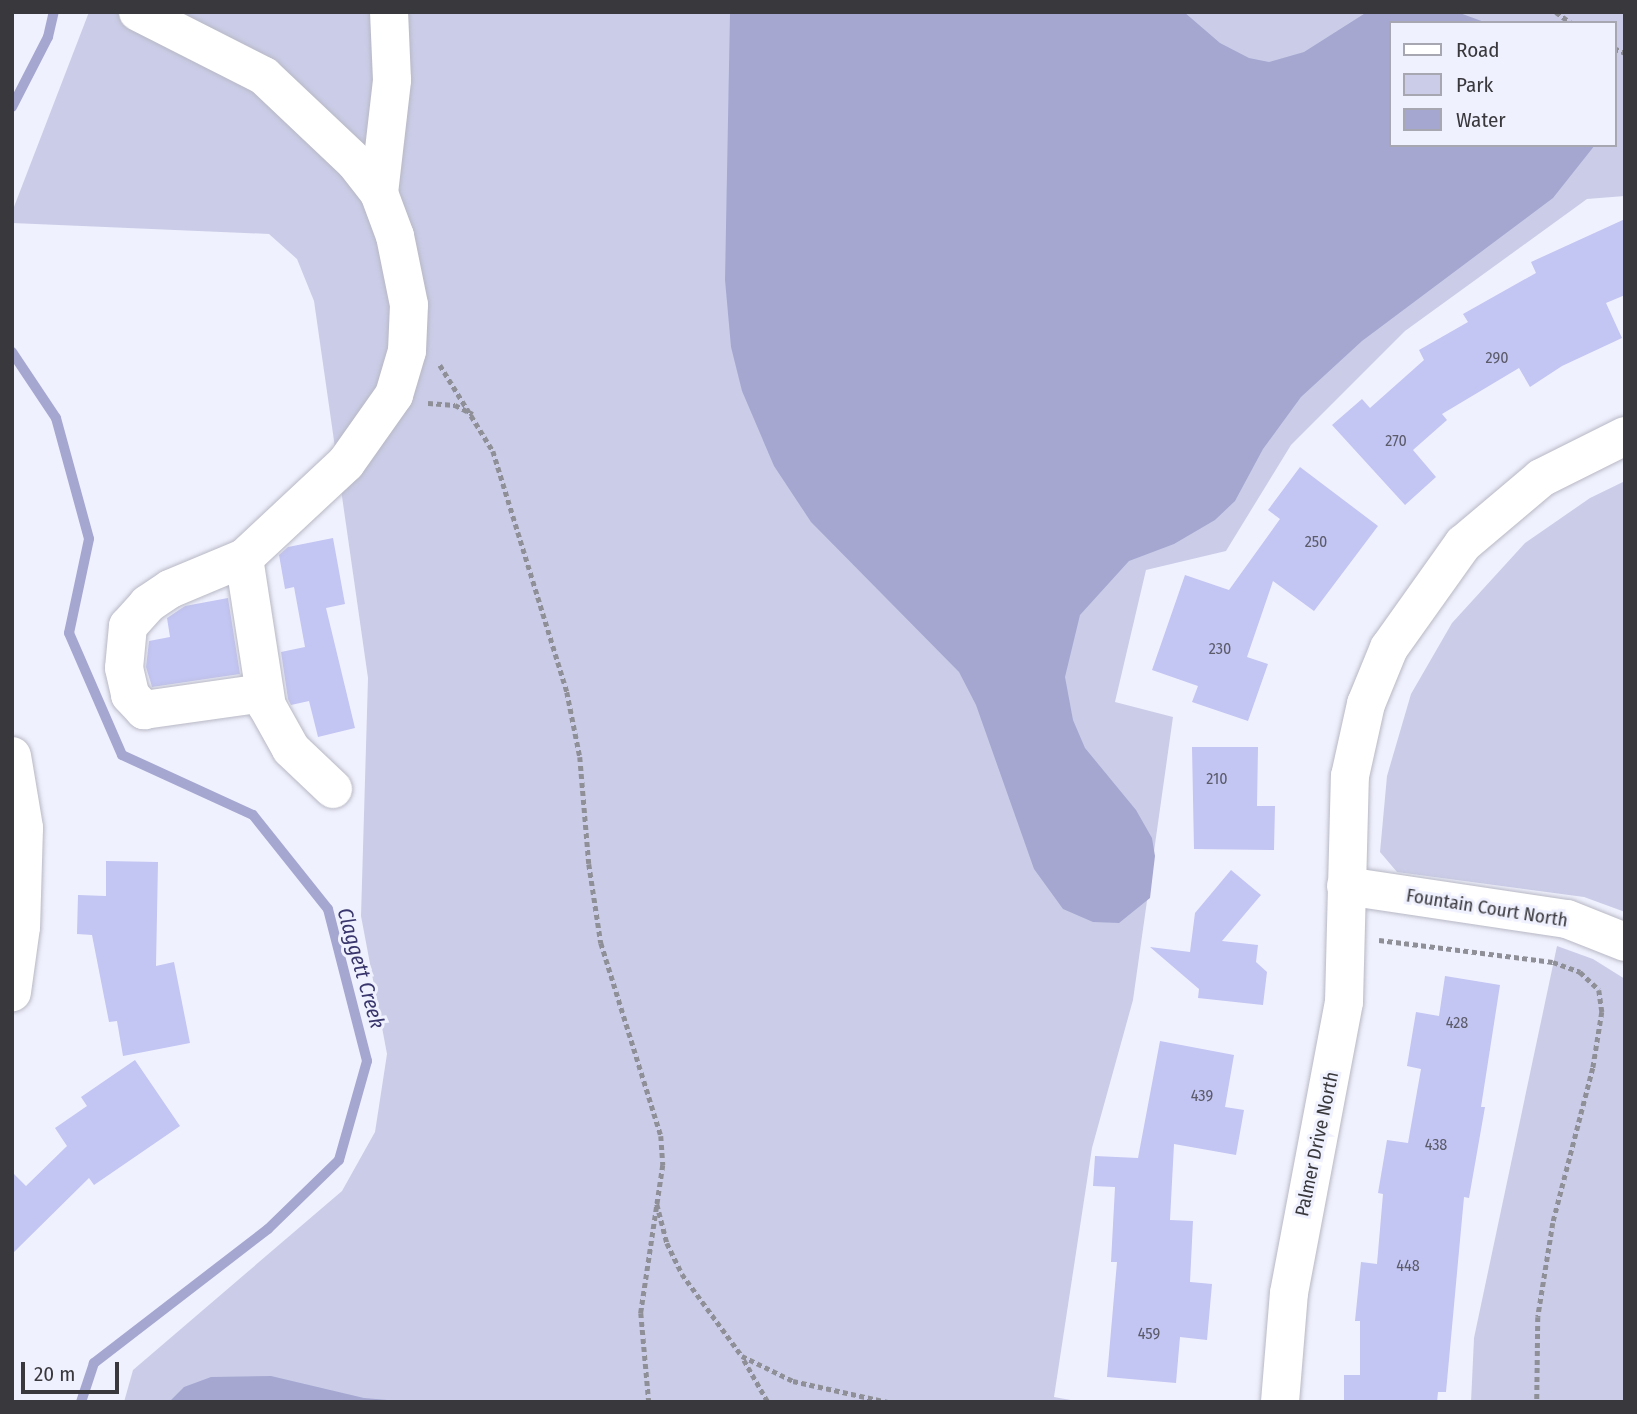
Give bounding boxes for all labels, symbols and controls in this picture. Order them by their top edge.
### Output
legend [1388,21,1616,147]
text: Road [1456,37,1500,63]
text: Park [1456,72,1493,98]
text: Water [1456,107,1506,133]
house number: 290 [1485,348,1509,368]
house number: 270 [1385,431,1407,451]
house number: 250 [1305,532,1327,552]
house number: 230 [1209,639,1231,659]
house number: 210 [1206,769,1228,789]
street label: Fountain Court North [1405,884,1569,932]
water label: Claggett Creek [332,905,390,1031]
house number: 428 [1446,1013,1468,1033]
street label: Palmer Drive North [1291,1070,1343,1218]
house number: 439 [1191,1086,1213,1106]
house number: 438 [1425,1135,1447,1155]
house number: 448 [1396,1256,1420,1276]
house number: 459 [1138,1324,1160,1344]
scale bar [24,1348,122,1392]
text: 20 m [34,1361,75,1387]

